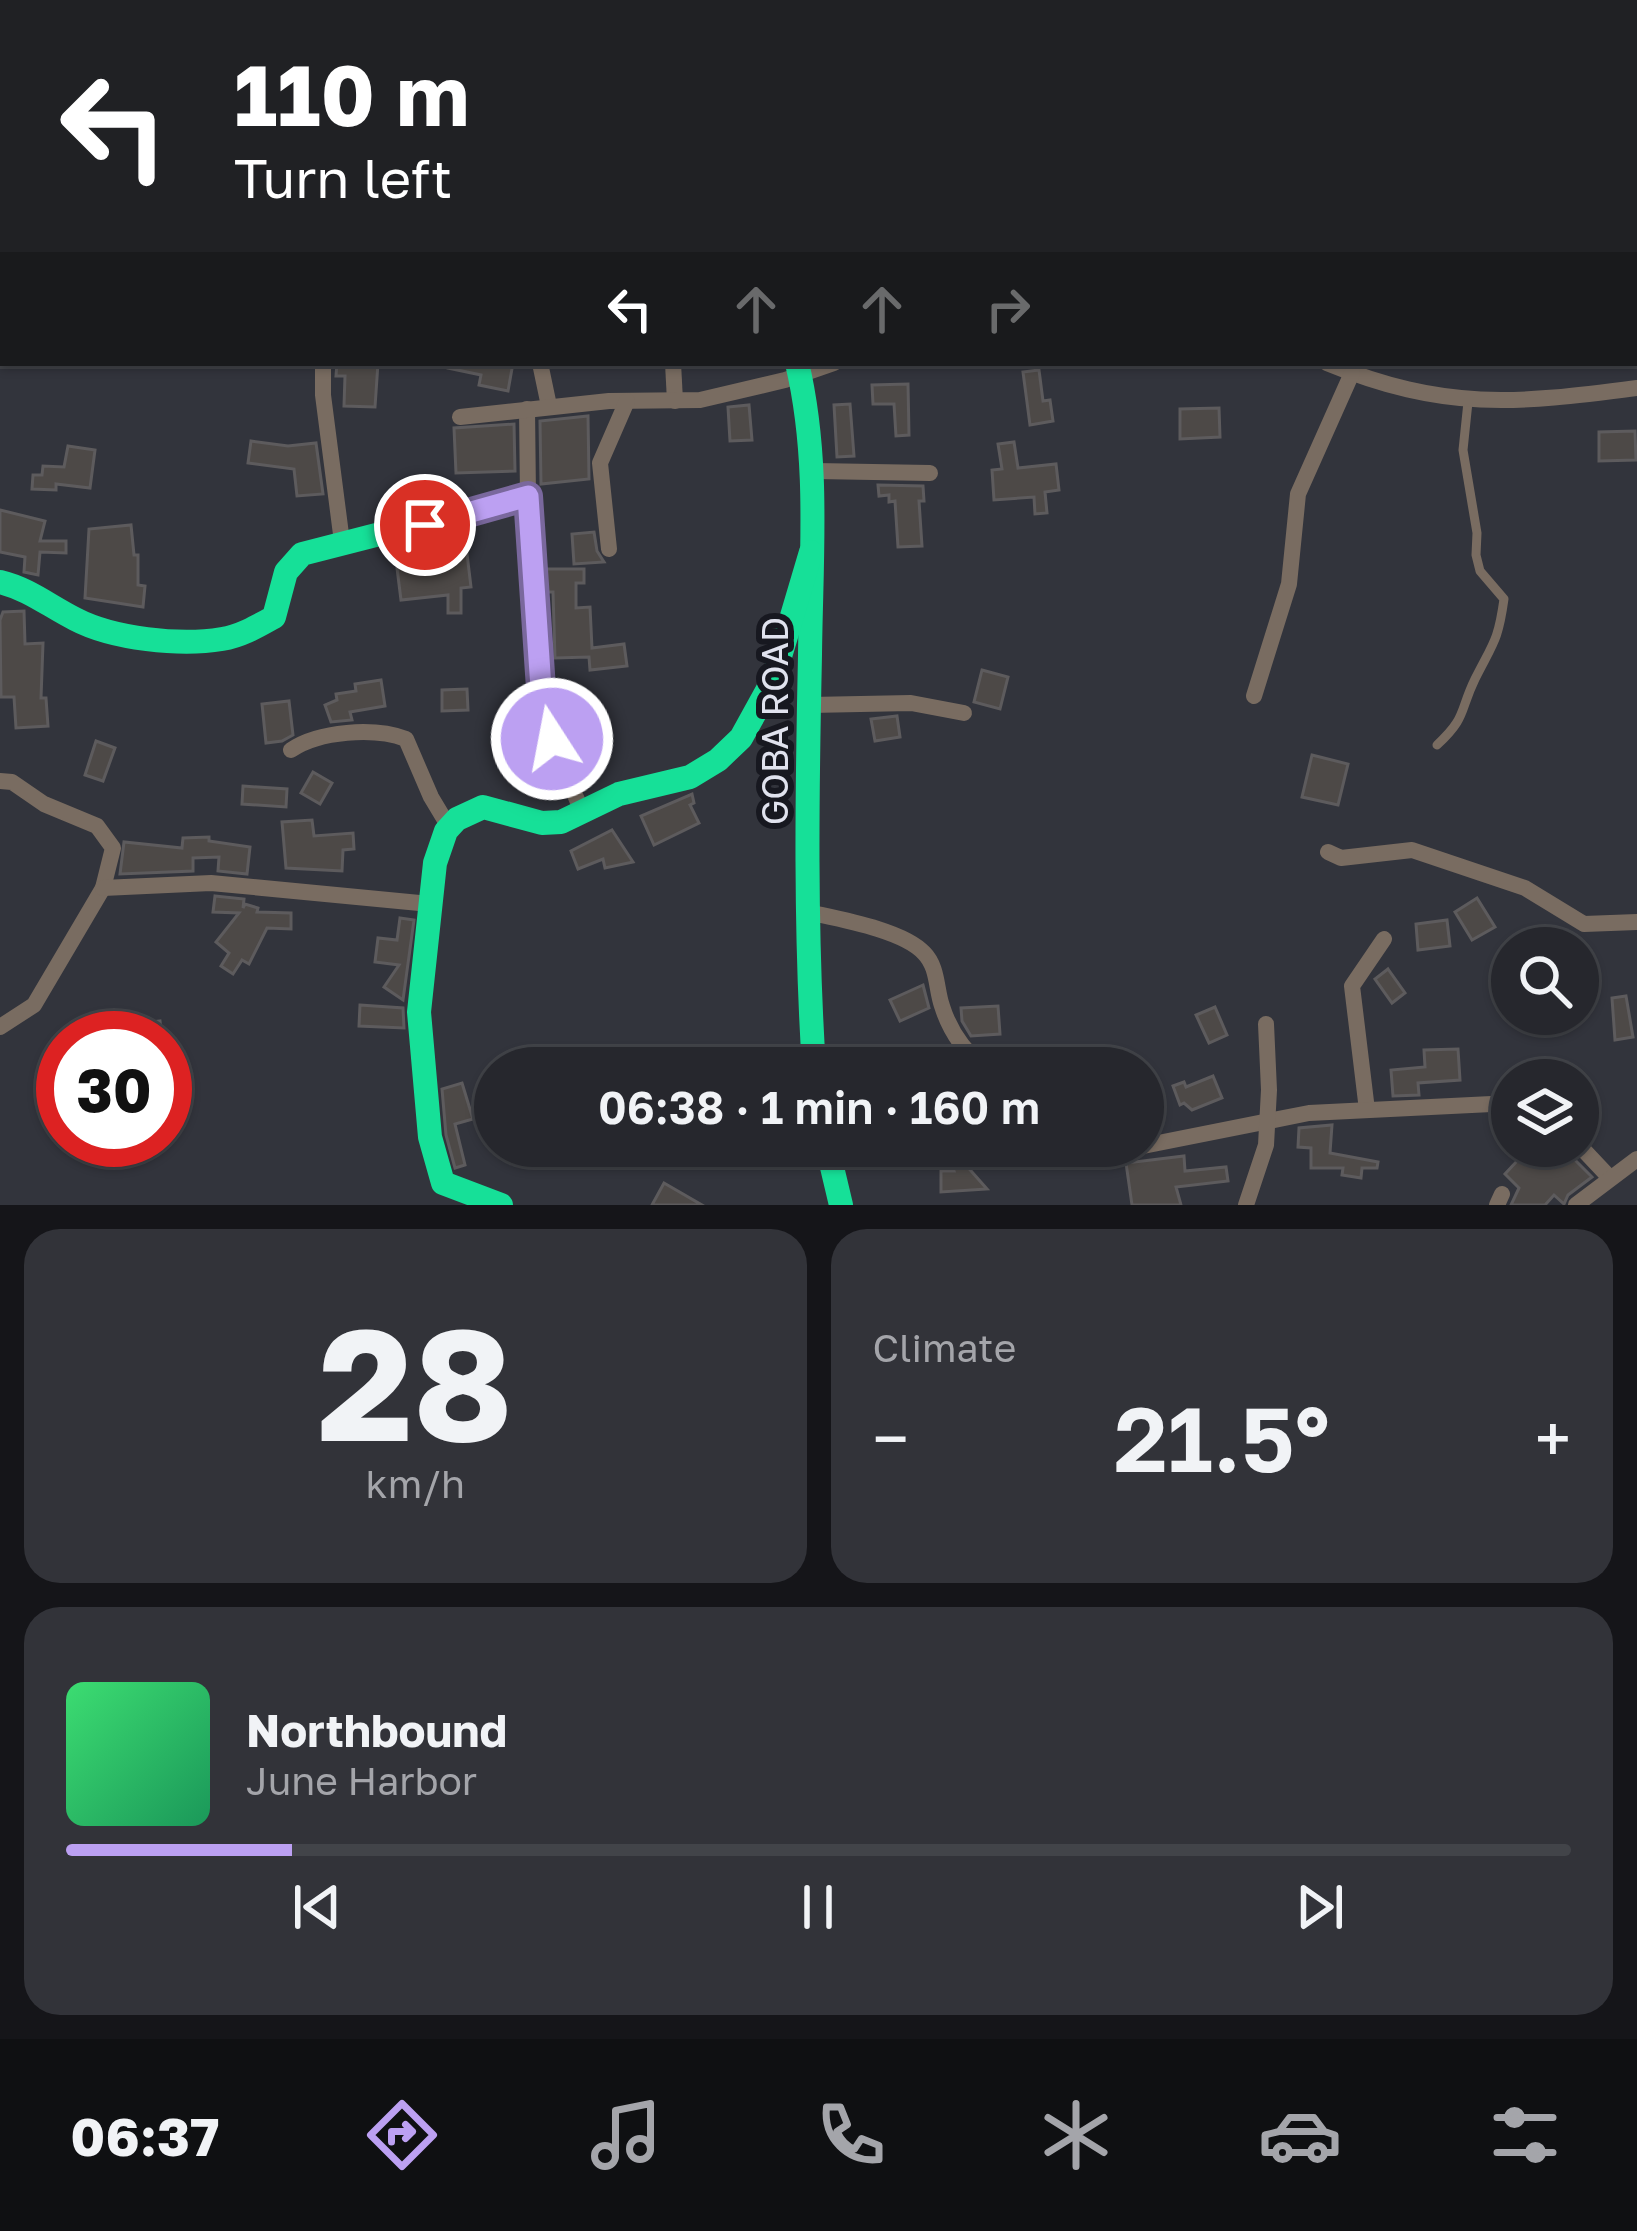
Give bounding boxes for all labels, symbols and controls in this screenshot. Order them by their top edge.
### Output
text: 110 m [234,44,470,144]
icon: left [36,48,192,204]
text: Turn left [234,145,452,210]
icon: left [597,276,663,342]
icon: ahead [723,276,789,342]
icon: ahead [849,276,915,342]
icon: right [975,276,1041,342]
pin [374,474,476,576]
icon: arrive [392,492,458,558]
street label: GOBA ROAD [753,617,796,825]
position arrow [489,676,615,802]
map controls [1491,927,1599,1167]
button: search [1491,927,1599,1035]
speed limit sign: 30 [36,1011,192,1167]
button: layers [1491,1059,1599,1167]
text: 06:38 · 1 min · 160 m [598,1080,1040,1134]
text: 28 [318,1288,513,1475]
text: Climate [873,1324,1016,1371]
text: 21.5° [1114,1384,1330,1492]
text: − [873,1398,909,1478]
text: + [1535,1398,1571,1478]
text: km/h [366,1460,465,1507]
text: Northbound [246,1703,507,1757]
text: June Harbor [246,1757,477,1804]
icon: previous [284,1874,350,1940]
icon: pause [785,1874,851,1940]
icon: next [1287,1874,1353,1940]
icon: directions [360,2093,444,2177]
icon: music [584,2093,668,2177]
icon: phone [809,2093,893,2177]
icon: climate [1034,2093,1118,2177]
icon: car [1258,2093,1342,2177]
icon: filters [1483,2093,1567,2177]
text: 06:37 [70,2103,219,2168]

